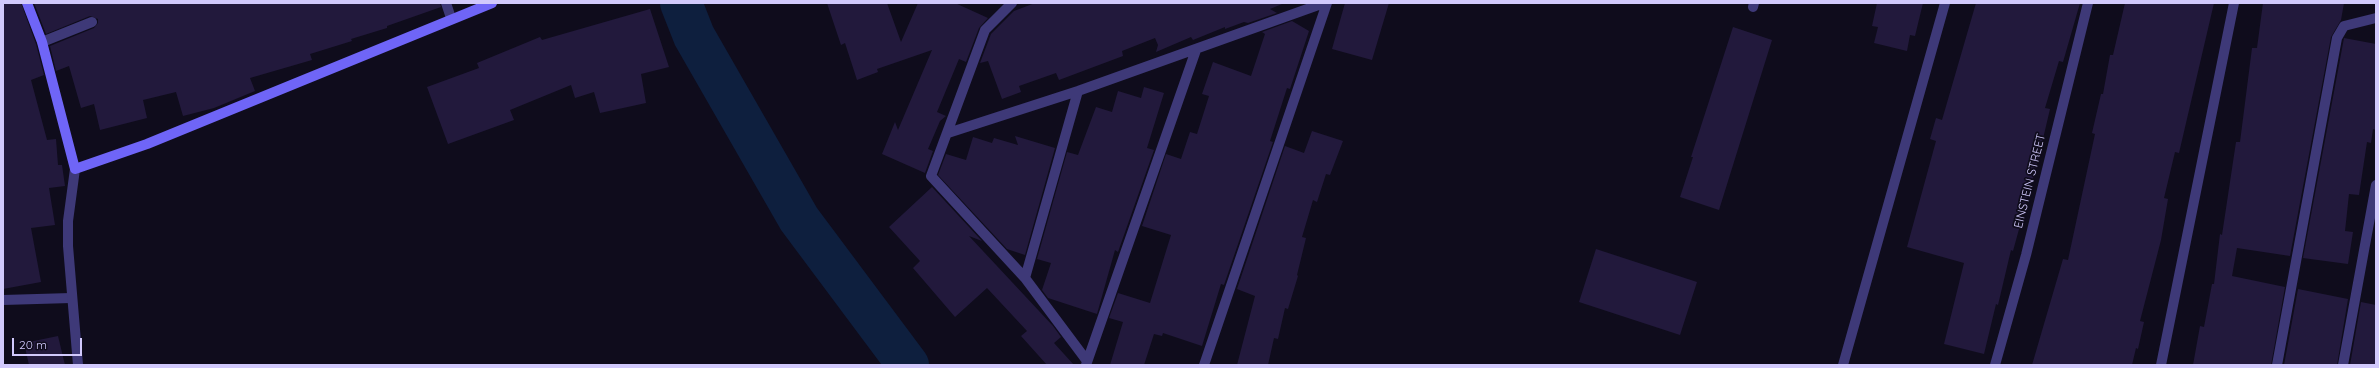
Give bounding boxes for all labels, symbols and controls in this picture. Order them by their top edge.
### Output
street label: EINSTEIN STREET [2011,132,2049,230]
scale bar [14,330,84,356]
text: 20 m [19,337,47,352]

